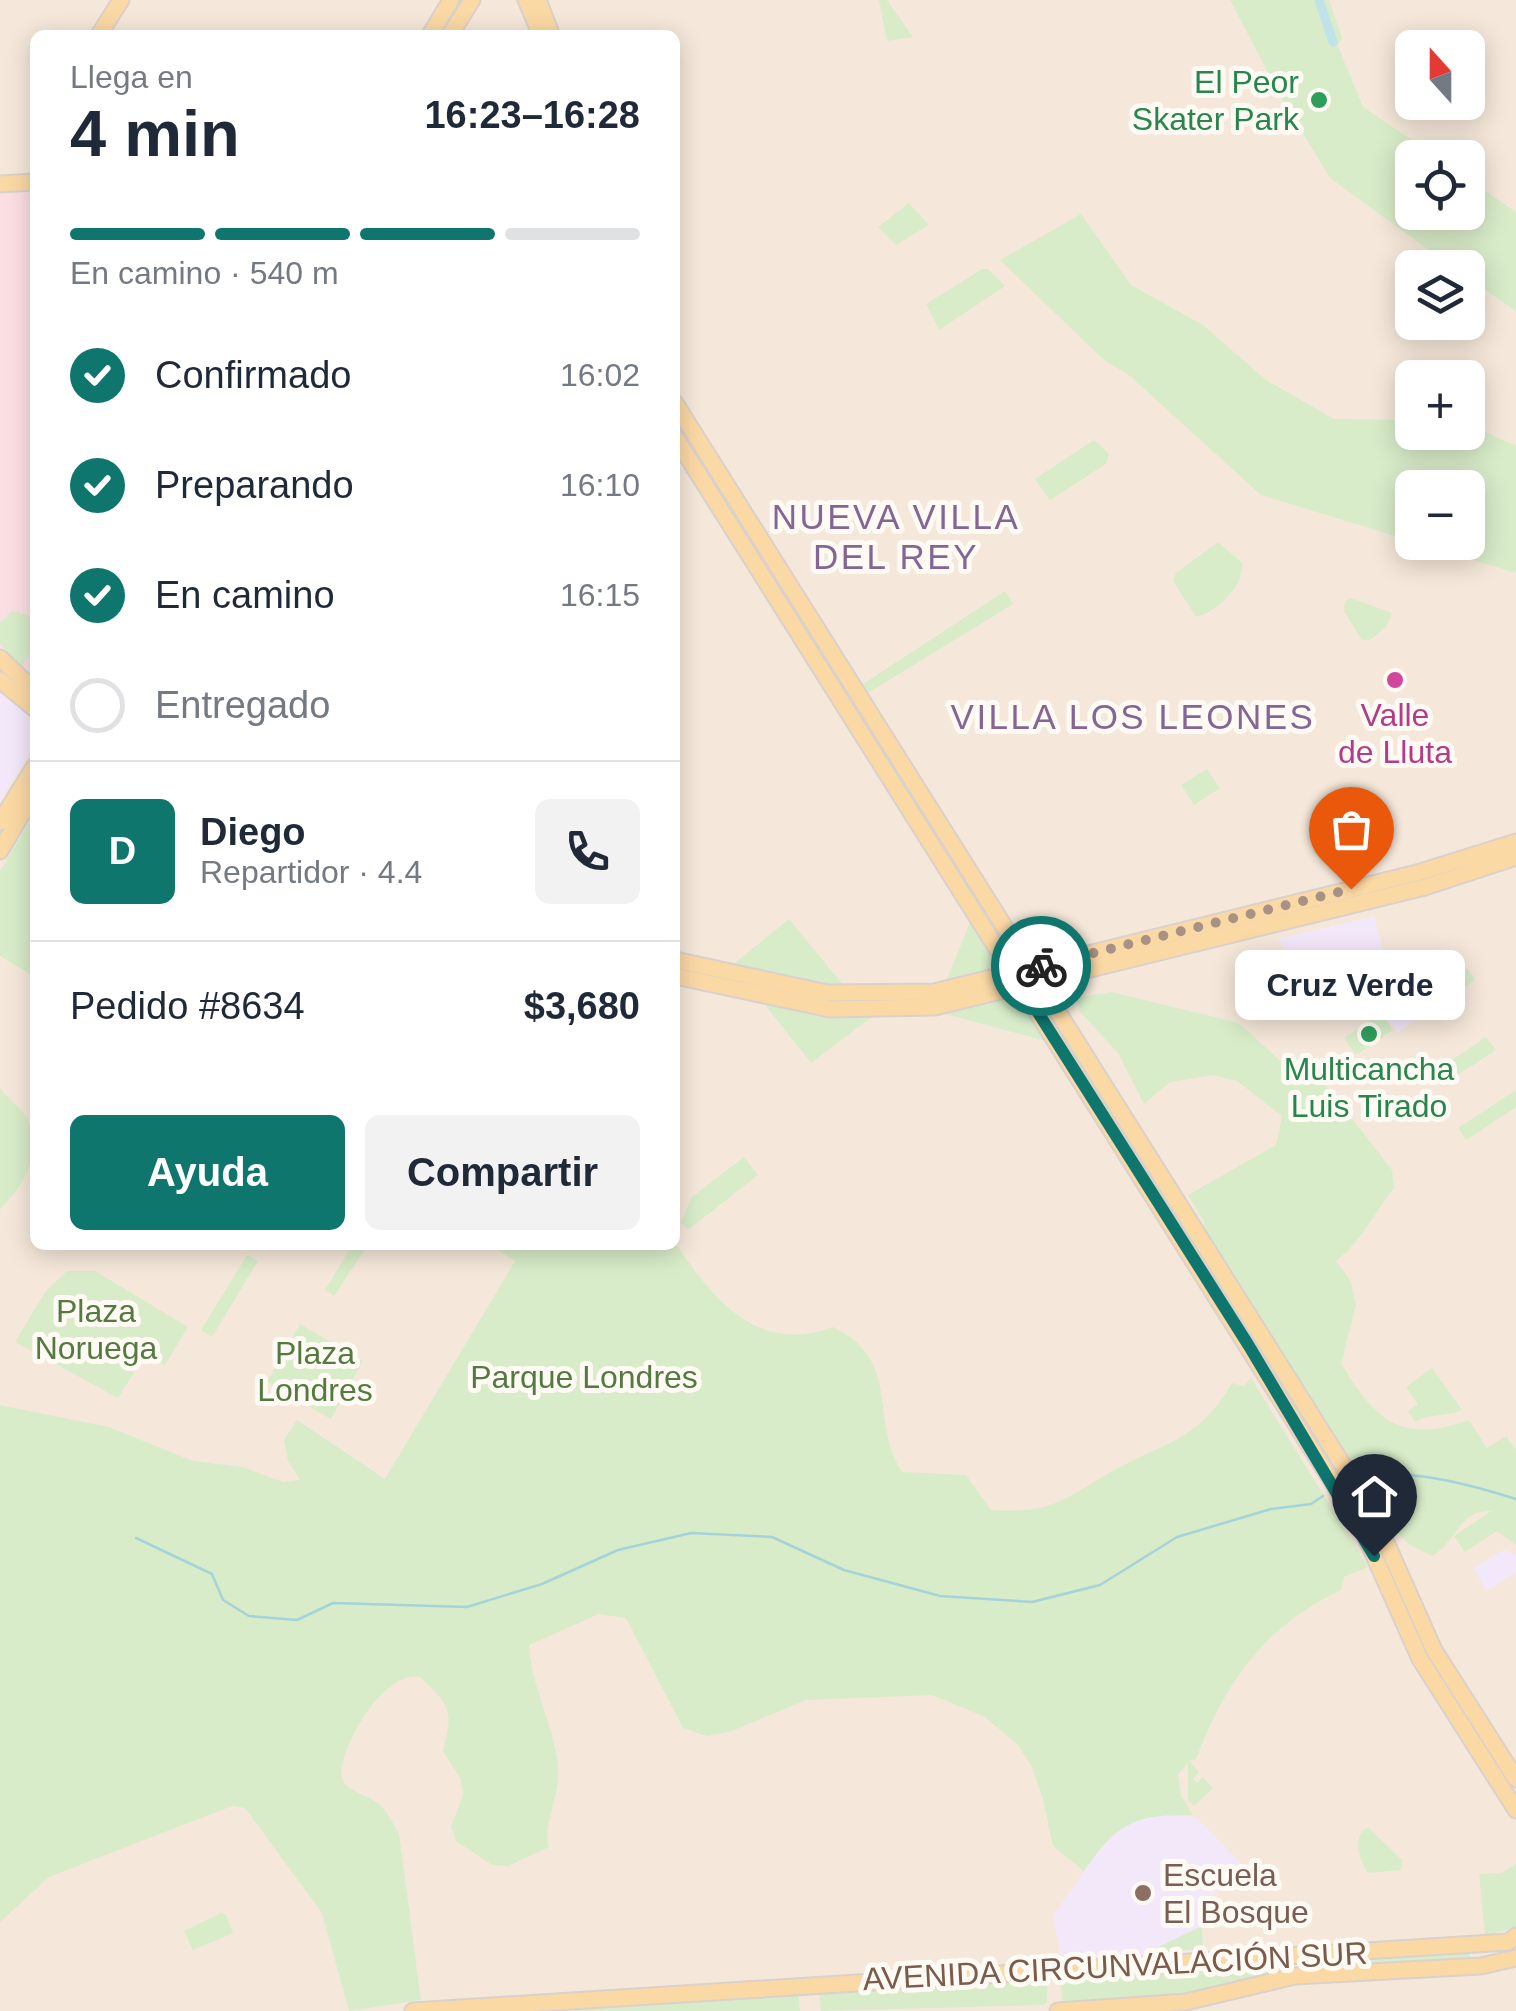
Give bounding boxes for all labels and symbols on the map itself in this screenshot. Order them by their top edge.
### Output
north arrow [1395,30,1485,120]
place label: El Peor Skater Park [1132,64,1300,137]
marker: El Peor Skater Park [1308,89,1330,111]
district label: NUEVA VILLA DEL REY [772,497,1020,576]
marker: Valle de Lluta [1384,669,1406,691]
district label: VILLA LOS LEONES [951,697,1315,736]
place label: Valle de Lluta [1338,697,1452,770]
pin [1309,787,1394,890]
courier [991,916,1091,1016]
callout: Cruz Verde [1236,949,1466,1019]
marker: Multicancha Luis Tirado [1358,1023,1380,1045]
place label: Multicancha Luis Tirado [1284,1051,1455,1124]
park label: Plaza Noruega [35,1293,158,1366]
park label: Plaza Londres [257,1335,373,1408]
park label: Parque Londres [470,1359,698,1395]
pin [1332,1454,1417,1557]
place label: Escuela El Bosque [1163,1857,1309,1930]
marker: Escuela El Bosque [1132,1882,1154,1904]
street label: AVENIDA CIRCUNVALACIÓN SUR [862,1935,1368,1997]

